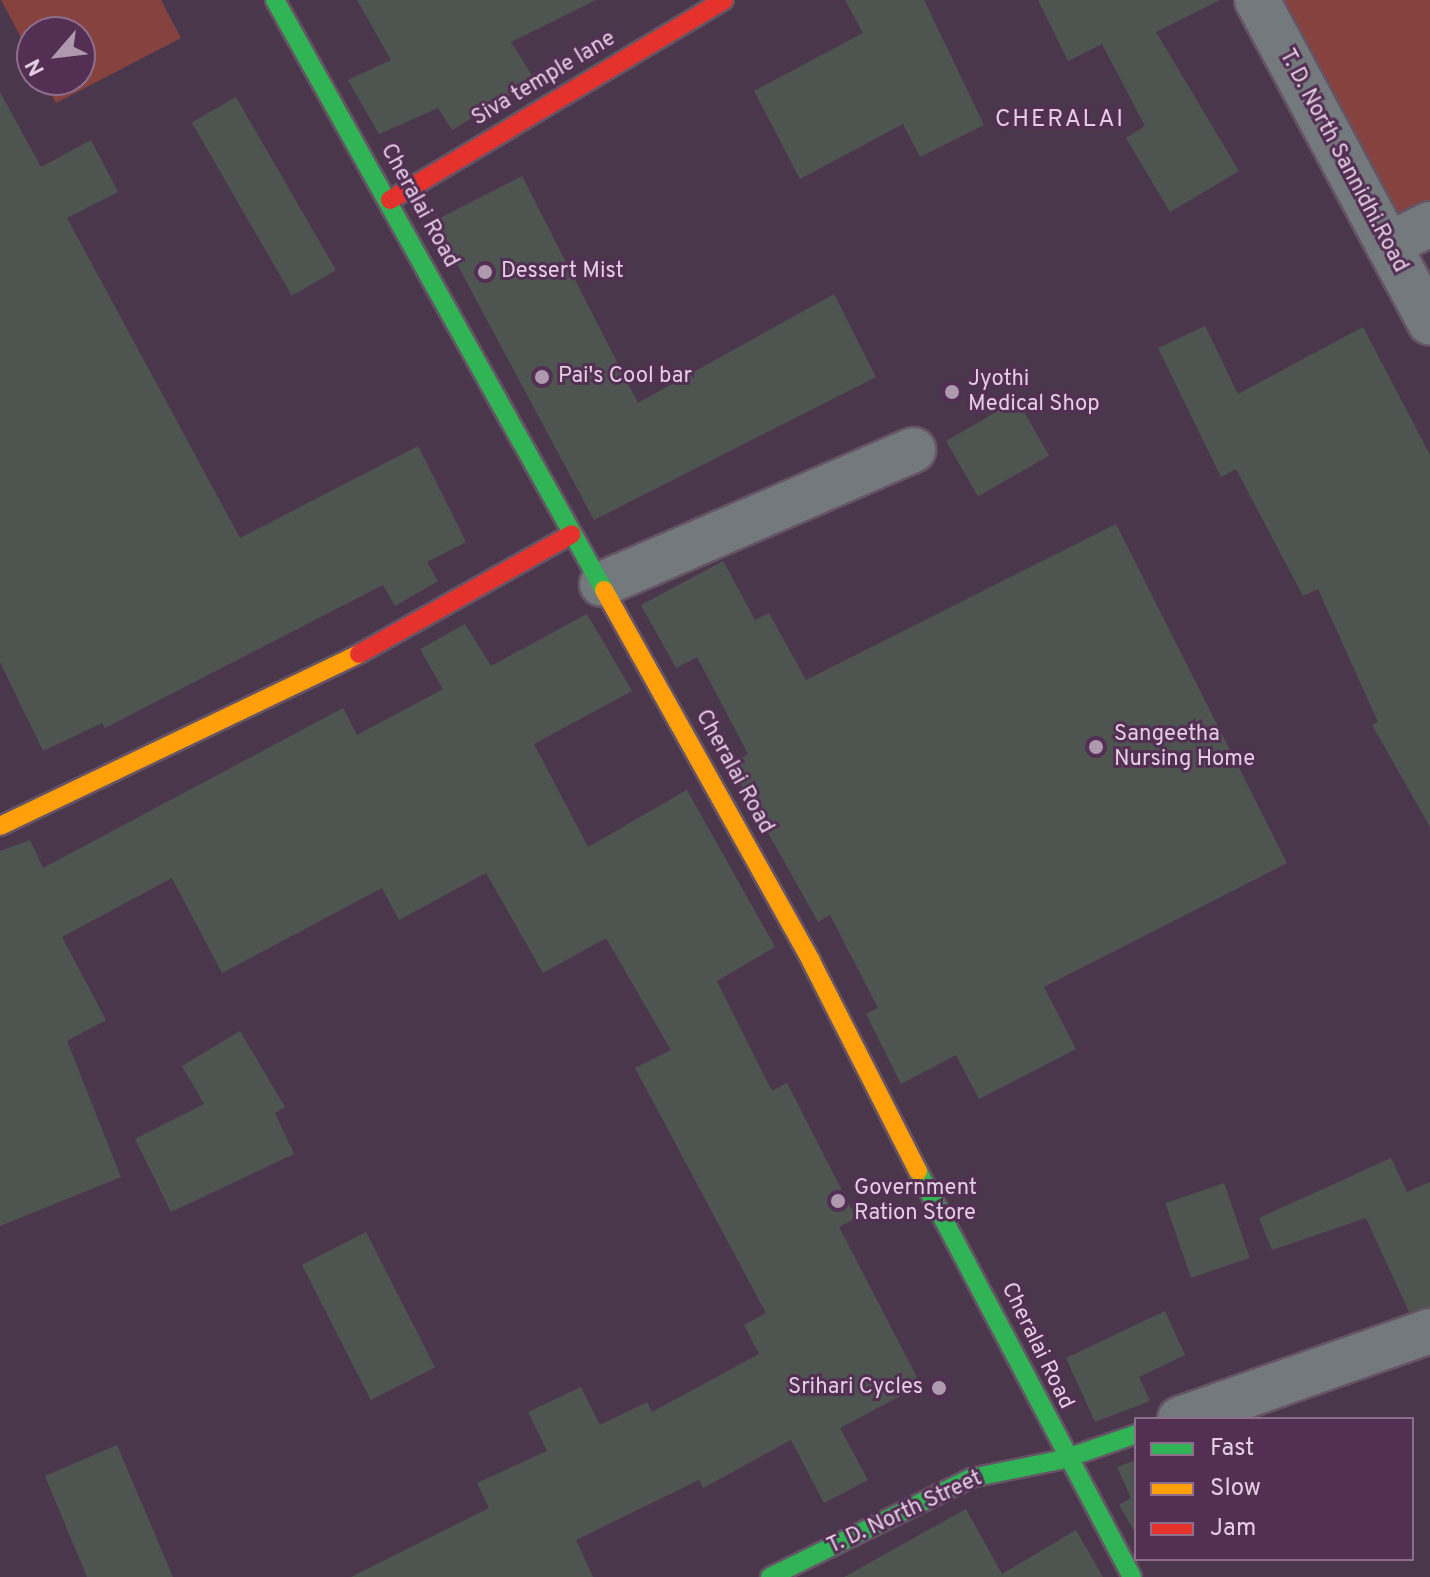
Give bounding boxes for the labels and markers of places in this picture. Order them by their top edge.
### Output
place label: Dessert Mist [501,259,624,285]
marker: Dessert Mist [476,263,494,281]
place label: Pai's Cool bar [558,364,692,390]
place label: Jyothi Medical Shop [968,366,1100,418]
marker: Pai's Cool bar [533,368,551,386]
marker: Jyothi Medical Shop [943,383,961,401]
place label: Sangeetha Nursing Home [1114,721,1255,772]
marker: Sangeetha Nursing Home [1085,736,1107,758]
place label: Government Ration Store [854,1175,977,1226]
marker: Government Ration Store [829,1192,847,1210]
place label: Srihari Cycles [788,1375,923,1401]
marker: Srihari Cycles [930,1379,948,1397]

